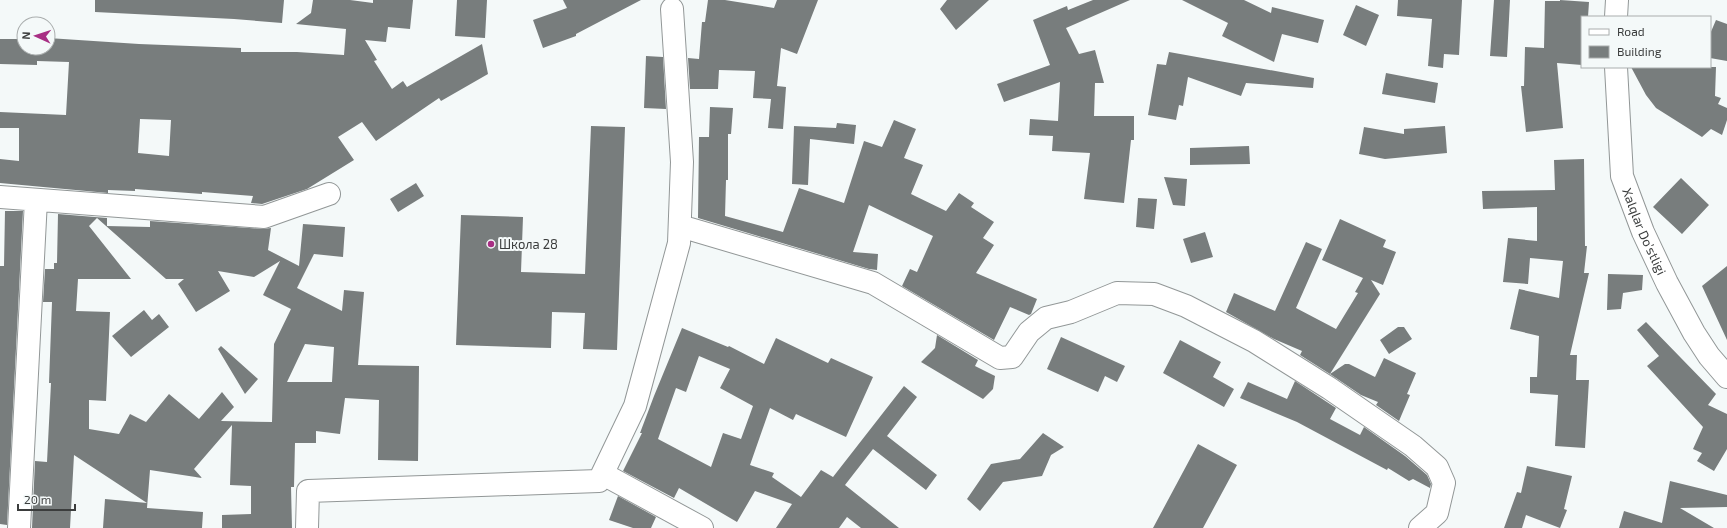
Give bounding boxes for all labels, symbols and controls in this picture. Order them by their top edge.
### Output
north arrow [16,16,56,56]
legend [1581,16,1711,68]
text: Road [1617,24,1645,38]
text: N [19,31,32,40]
text: Building [1617,44,1662,58]
street label: Xalqlar Do’stligi [1619,186,1670,277]
place label: Школа 28 [499,236,558,252]
marker: Школа 28 [486,239,496,249]
scale bar [18,486,75,512]
text: 20 m [24,492,51,506]

